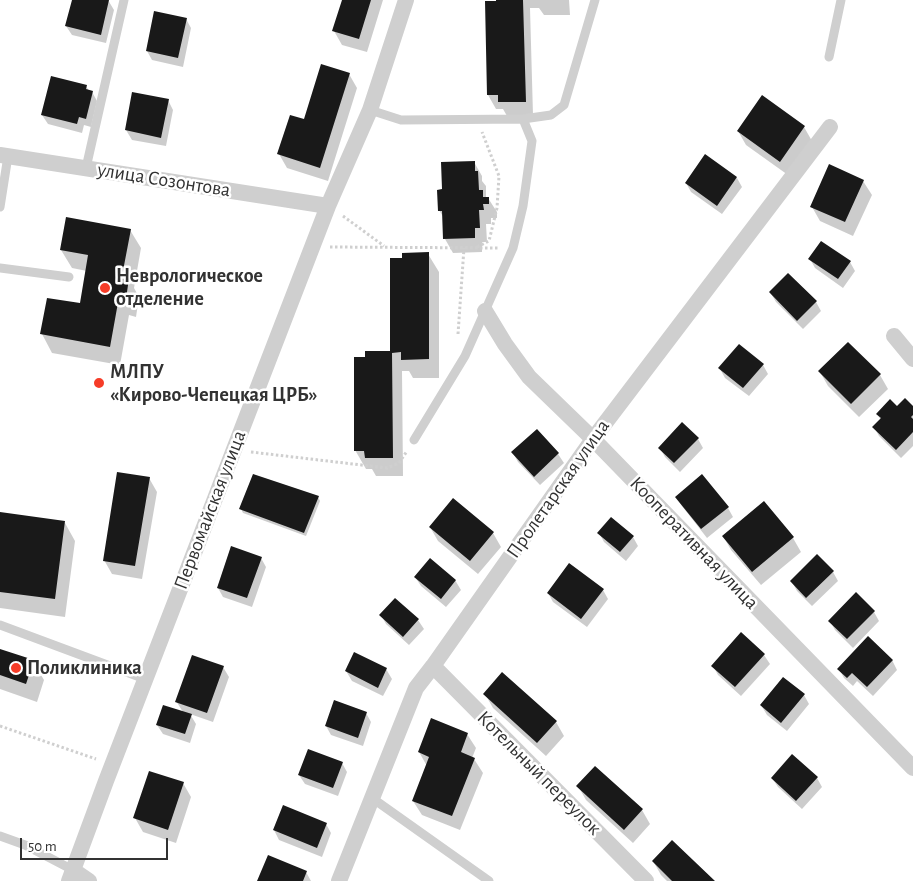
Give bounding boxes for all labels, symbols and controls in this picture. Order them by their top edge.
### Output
street label: улица Созонтова [96,158,232,202]
place label: Неврологическое отделение [116,264,263,311]
marker: Неврологическое отделение [98,281,112,295]
place label: МЛПУ «Кирово-Чепецкая ЦРБ» [110,360,318,407]
marker: МЛПУ «Кирово-Чепецкая ЦРБ» [92,376,106,390]
street label: Пролетарская улица [501,415,615,563]
street label: Первомайская улица [169,427,251,593]
street label: Кооперативная улица [624,472,764,614]
place label: Поликлиника [27,656,142,680]
marker: Поликлиника [9,661,23,675]
street label: Котельный переулок [472,706,606,840]
scale bar [22,828,170,860]
text: 50 m [28,839,57,854]

